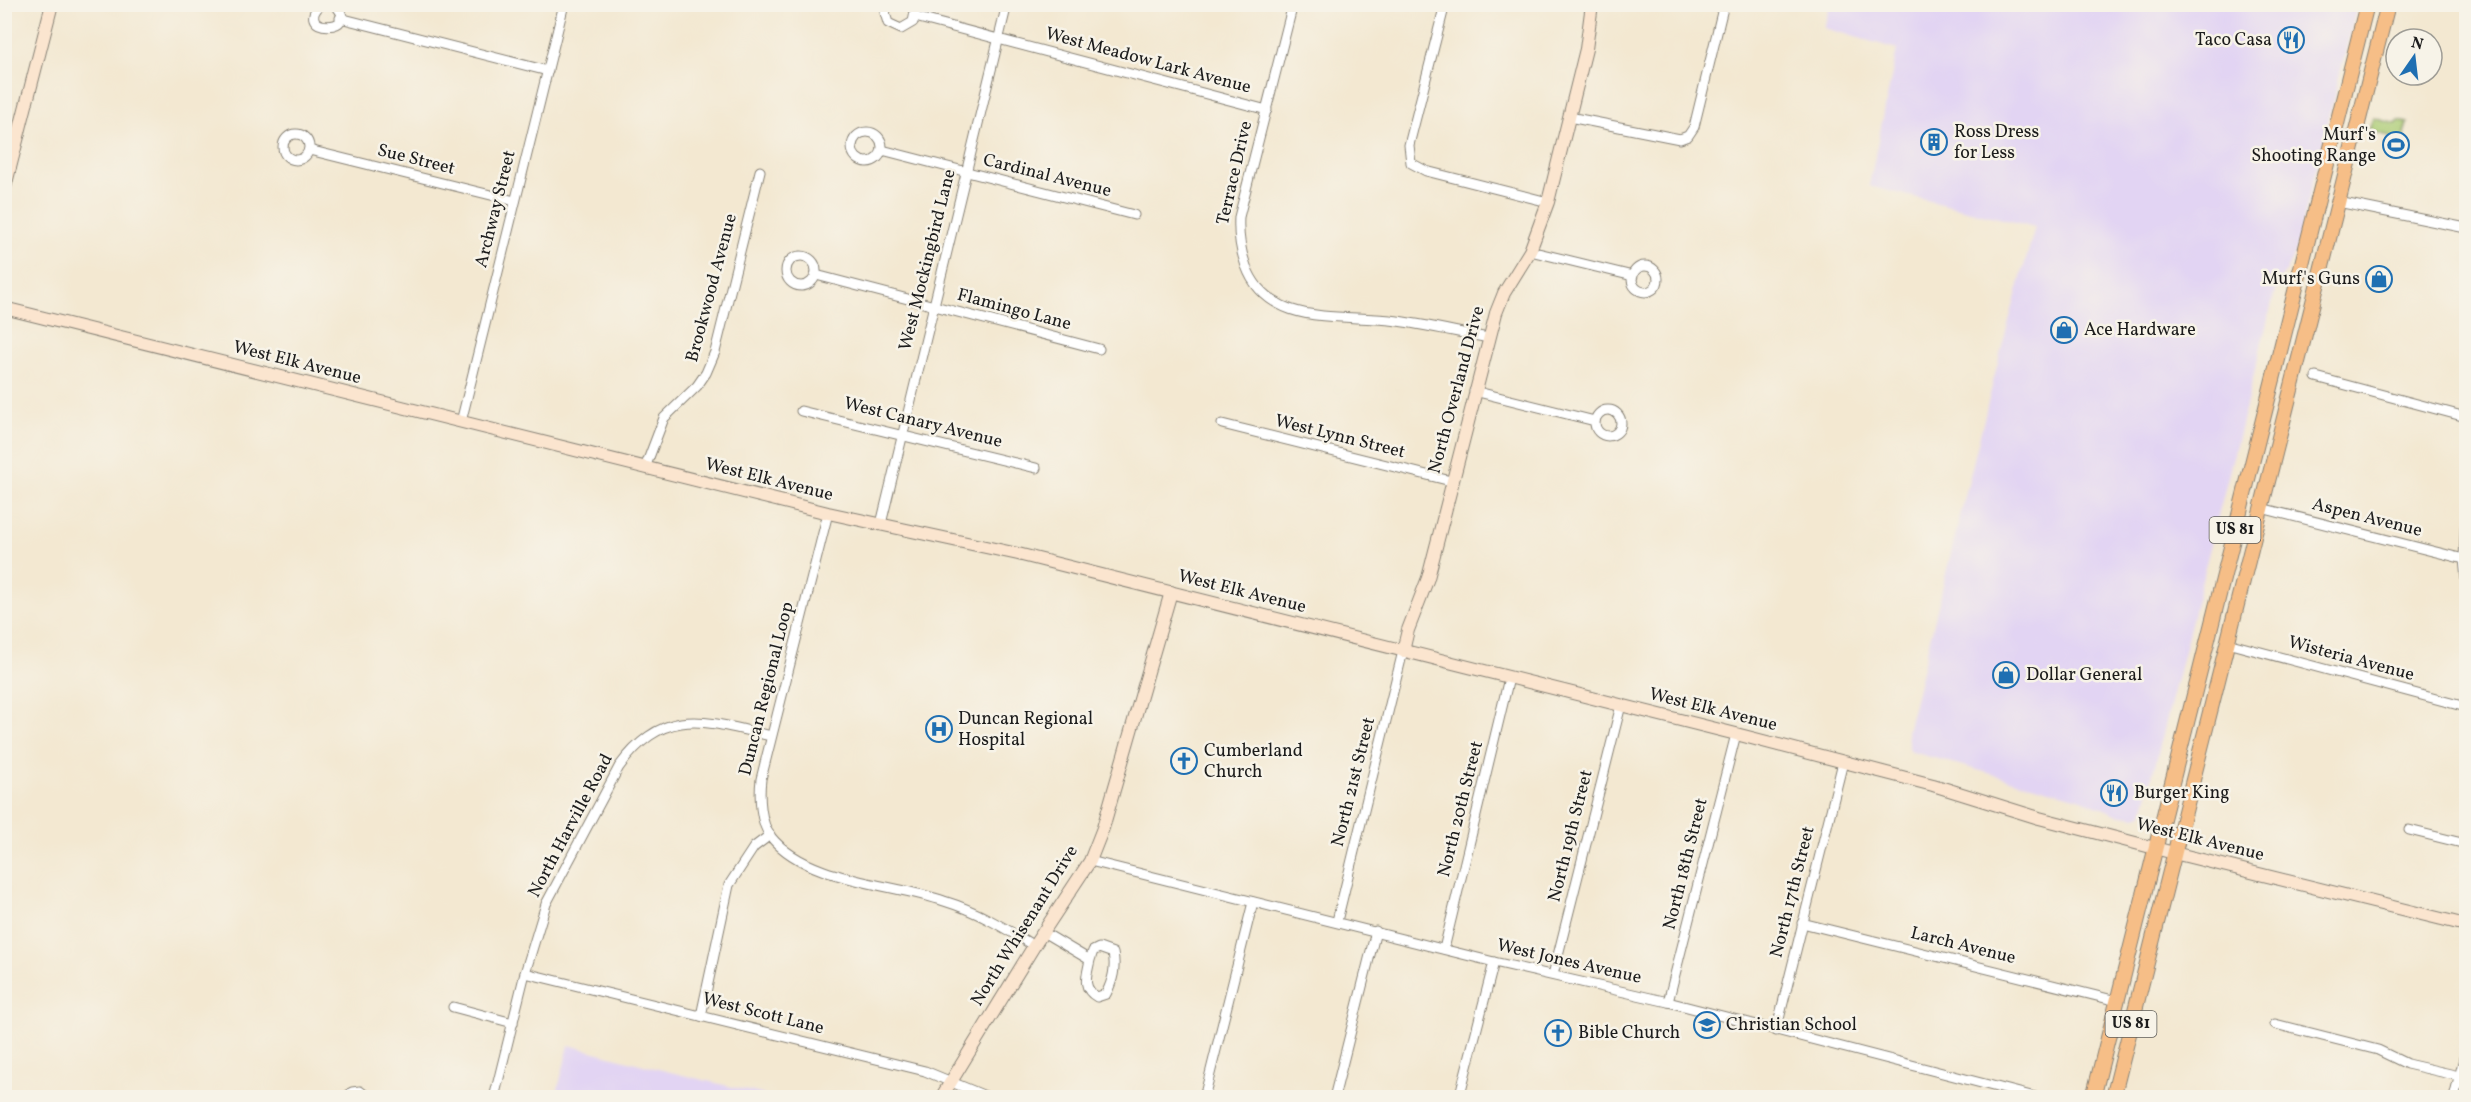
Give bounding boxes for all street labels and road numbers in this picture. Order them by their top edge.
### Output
street label: West Meadow Lark Avenue [1042,21,1254,101]
street label: Terrace Drive [1211,119,1259,227]
street label: Sue Street [374,138,458,182]
street label: Archway Street [469,148,523,270]
street label: Cardinal Avenue [980,148,1114,204]
street label: West Mockingbird Lane [893,167,963,353]
street label: Brookwood Avenue [680,211,744,365]
street label: Flamingo Lane [954,283,1074,337]
street label: North Overland Drive [1423,303,1491,477]
street label: West Elk Avenue [230,335,364,391]
street label: West Canary Avenue [841,391,1005,455]
street label: West Lynn Street [1272,409,1408,465]
street label: West Elk Avenue [702,452,836,508]
street label: Aspen Avenue [2309,492,2425,544]
road number: US 81 [2210,517,2260,543]
street label: West Elk Avenue [1175,564,1309,620]
street label: Duncan Regional Loop [733,599,801,779]
street label: Wisteria Avenue [2285,630,2417,688]
street label: West Elk Avenue [1646,682,1780,738]
street label: North 21st Street [1326,715,1382,849]
street label: North 20th Street [1432,738,1490,880]
street label: North Harville Road [522,750,620,902]
street label: North 19th Street [1543,767,1599,905]
street label: North 18th Street [1658,795,1714,933]
street label: West Elk Avenue [2133,812,2267,868]
street label: North 17th Street [1765,824,1821,960]
street label: North Whisenant Drive [965,841,1085,1011]
street label: Larch Avenue [1908,921,2018,971]
street label: West Jones Avenue [1494,933,1644,991]
street label: West Scott Lane [699,987,827,1041]
road number: US 81 [2106,1011,2156,1037]

